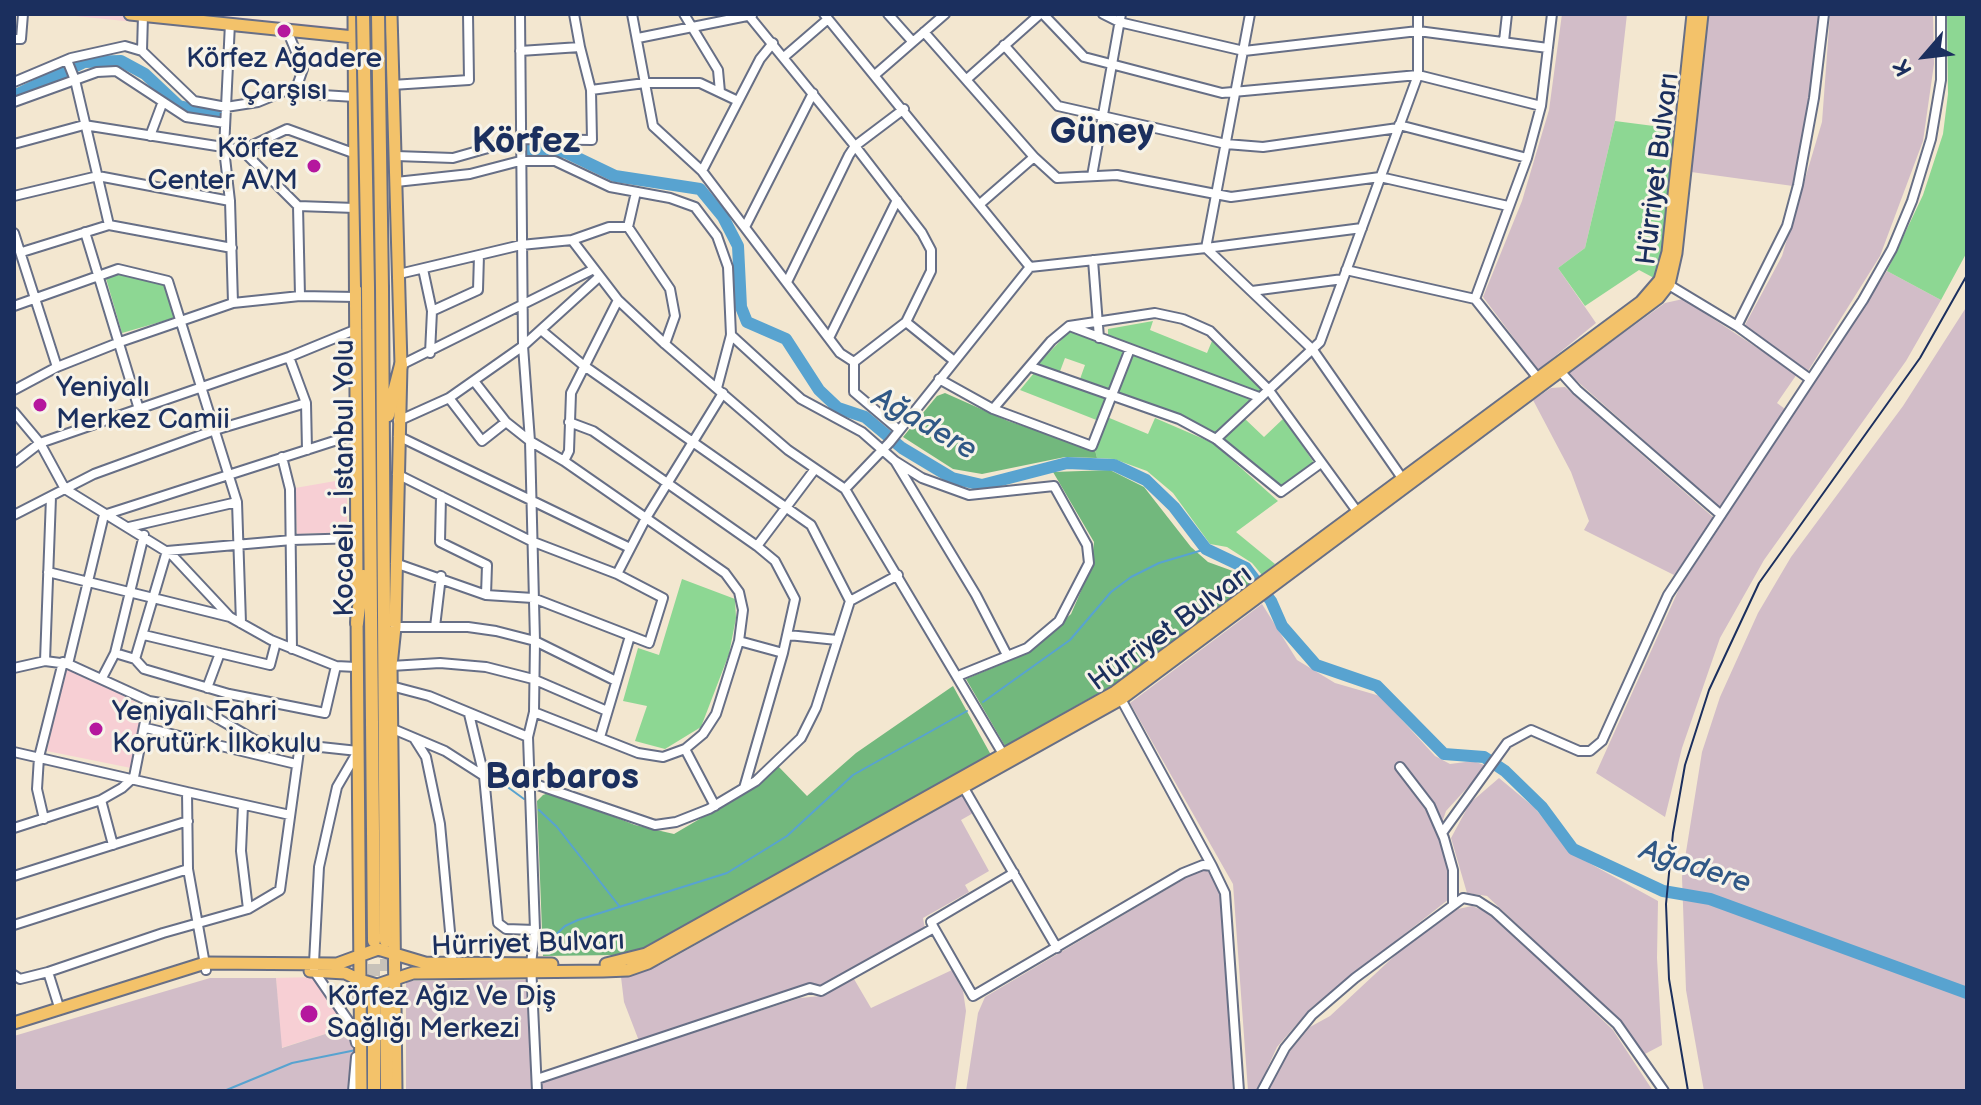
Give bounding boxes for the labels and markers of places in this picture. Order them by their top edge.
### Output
marker: Körfez Ağadere Çarşısı [275,22,293,40]
place label: Körfez Ağadere Çarşısı [186,43,382,109]
place label: Körfez Center AVM [147,133,298,199]
marker: Körfez Center AVM [305,157,323,175]
place label: Yeniyalı Merkez Camii [56,372,230,438]
marker: Yeniyalı Merkez Camii [31,396,49,414]
place label: Yeniyalı Fahri Korutürk İlkokulu [112,696,321,762]
marker: Yeniyalı Fahri Korutürk İlkokulu [87,720,105,738]
place label: Körfez Ağız Ve Diş Sağlığı Merkezi [327,981,556,1047]
marker: Körfez Ağız Ve Diş Sağlığı Merkezi [298,1003,320,1025]

